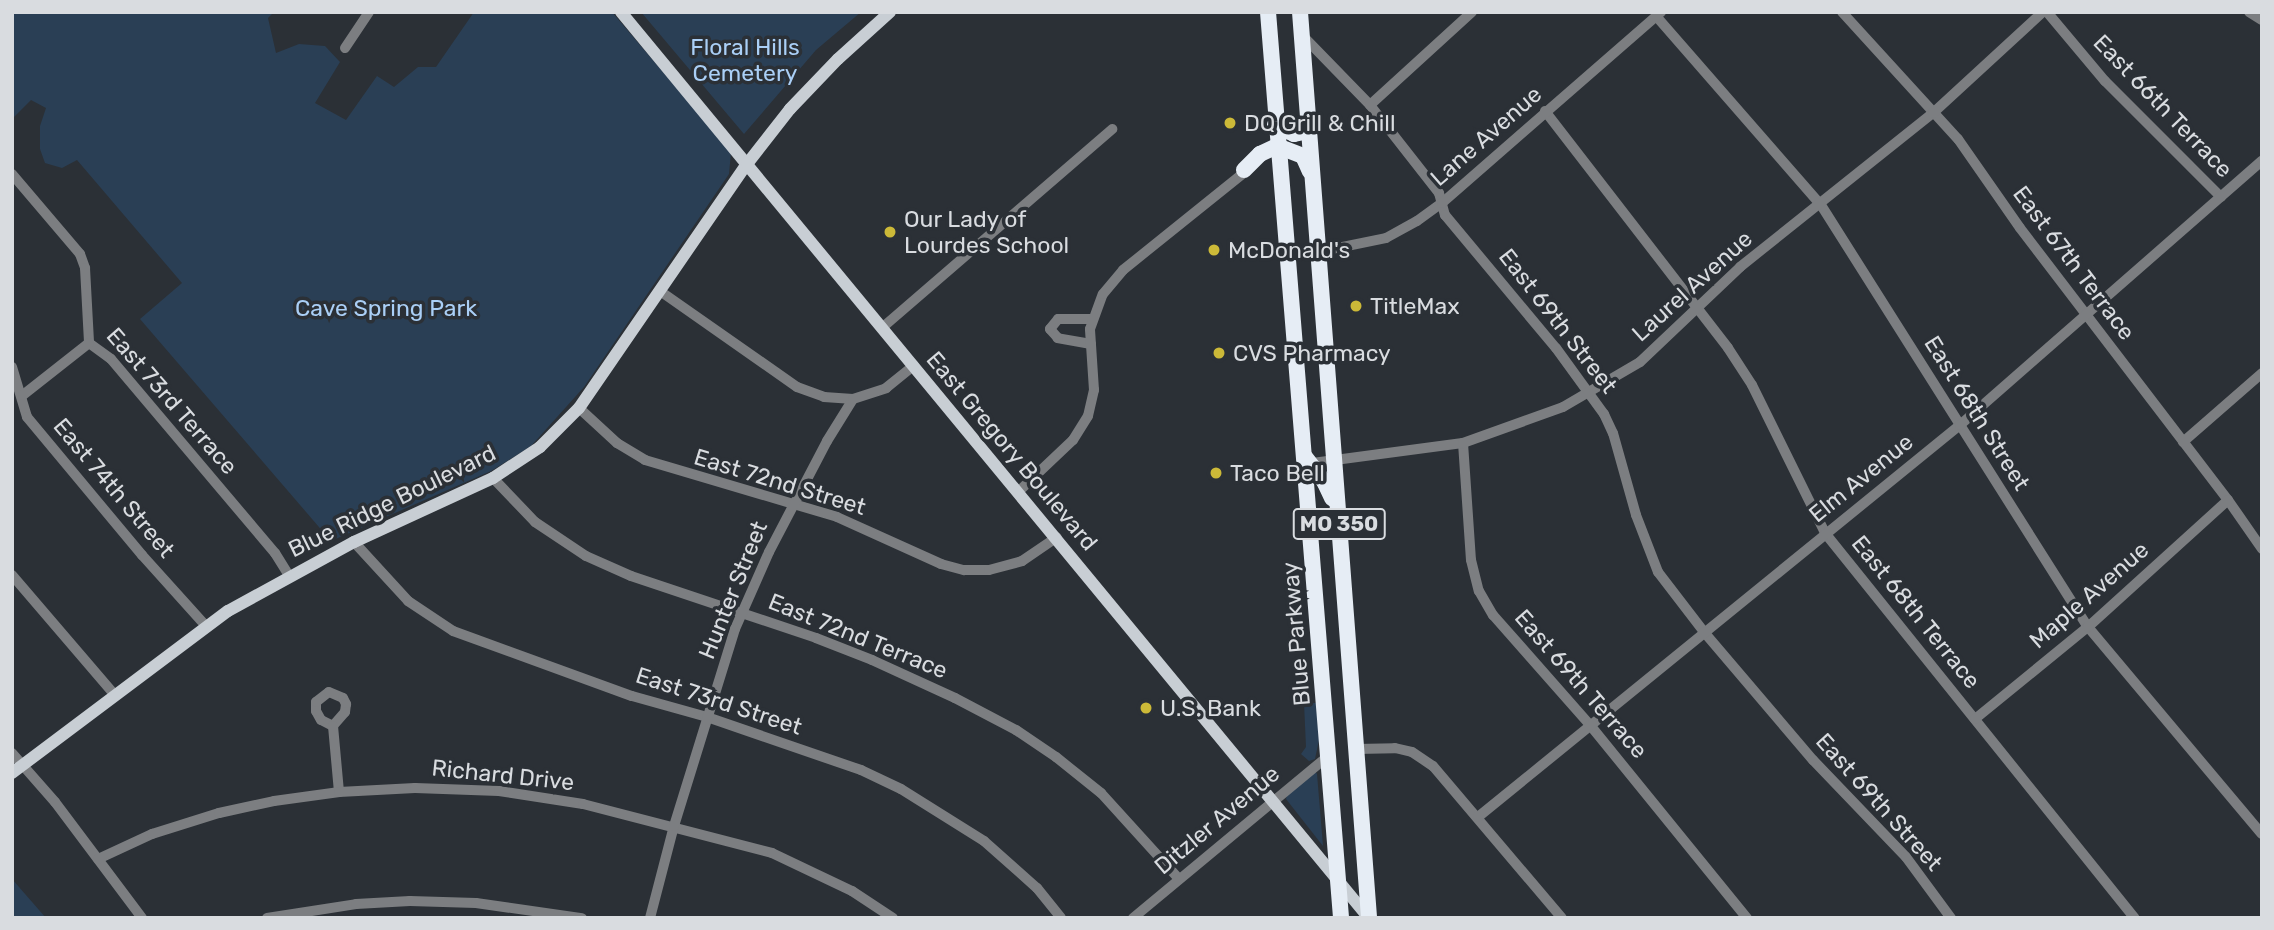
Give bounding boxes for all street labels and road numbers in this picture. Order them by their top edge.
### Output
street label: East 66th Terrace [2087,28,2239,184]
street label: Lane Avenue [1425,80,1547,192]
street label: East 67th Terrace [2007,180,2141,346]
street label: Laurel Avenue [1626,225,1758,347]
street label: East 69th Street [1493,243,1623,399]
street label: East 73rd Terrace [101,322,243,480]
street label: East 68th Street [1919,331,2035,495]
street label: East Gregory Boulevard [921,346,1103,556]
street label: East 74th Street [48,413,180,563]
street label: Elm Avenue [1803,428,1919,528]
street label: Blue Ridge Boulevard [284,439,500,563]
street label: East 72nd Street [691,443,869,521]
road number: MO 350 [1292,506,1386,542]
street label: Hunter Street [693,517,773,663]
street label: East 68th Terrace [1846,530,1986,694]
street label: Maple Avenue [2024,536,2154,654]
street label: Blue Parkway [1276,561,1316,707]
street label: East 72nd Terrace [764,587,952,685]
street label: East 69th Terrace [1509,604,1653,764]
street label: East 73rd Street [633,661,805,741]
street label: East 69th Street [1810,728,1948,876]
street label: Richard Drive [430,754,576,796]
street label: Ditzler Avenue [1149,759,1285,881]

